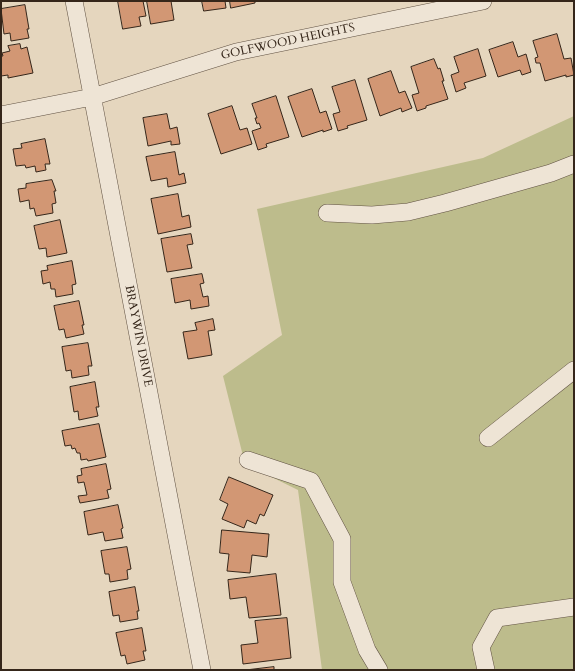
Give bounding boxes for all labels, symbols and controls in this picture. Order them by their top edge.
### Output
street label: GOLFWOOD HEIGHTS [220,21,356,63]
street label: BRAYWIN DRIVE [121,284,155,388]

